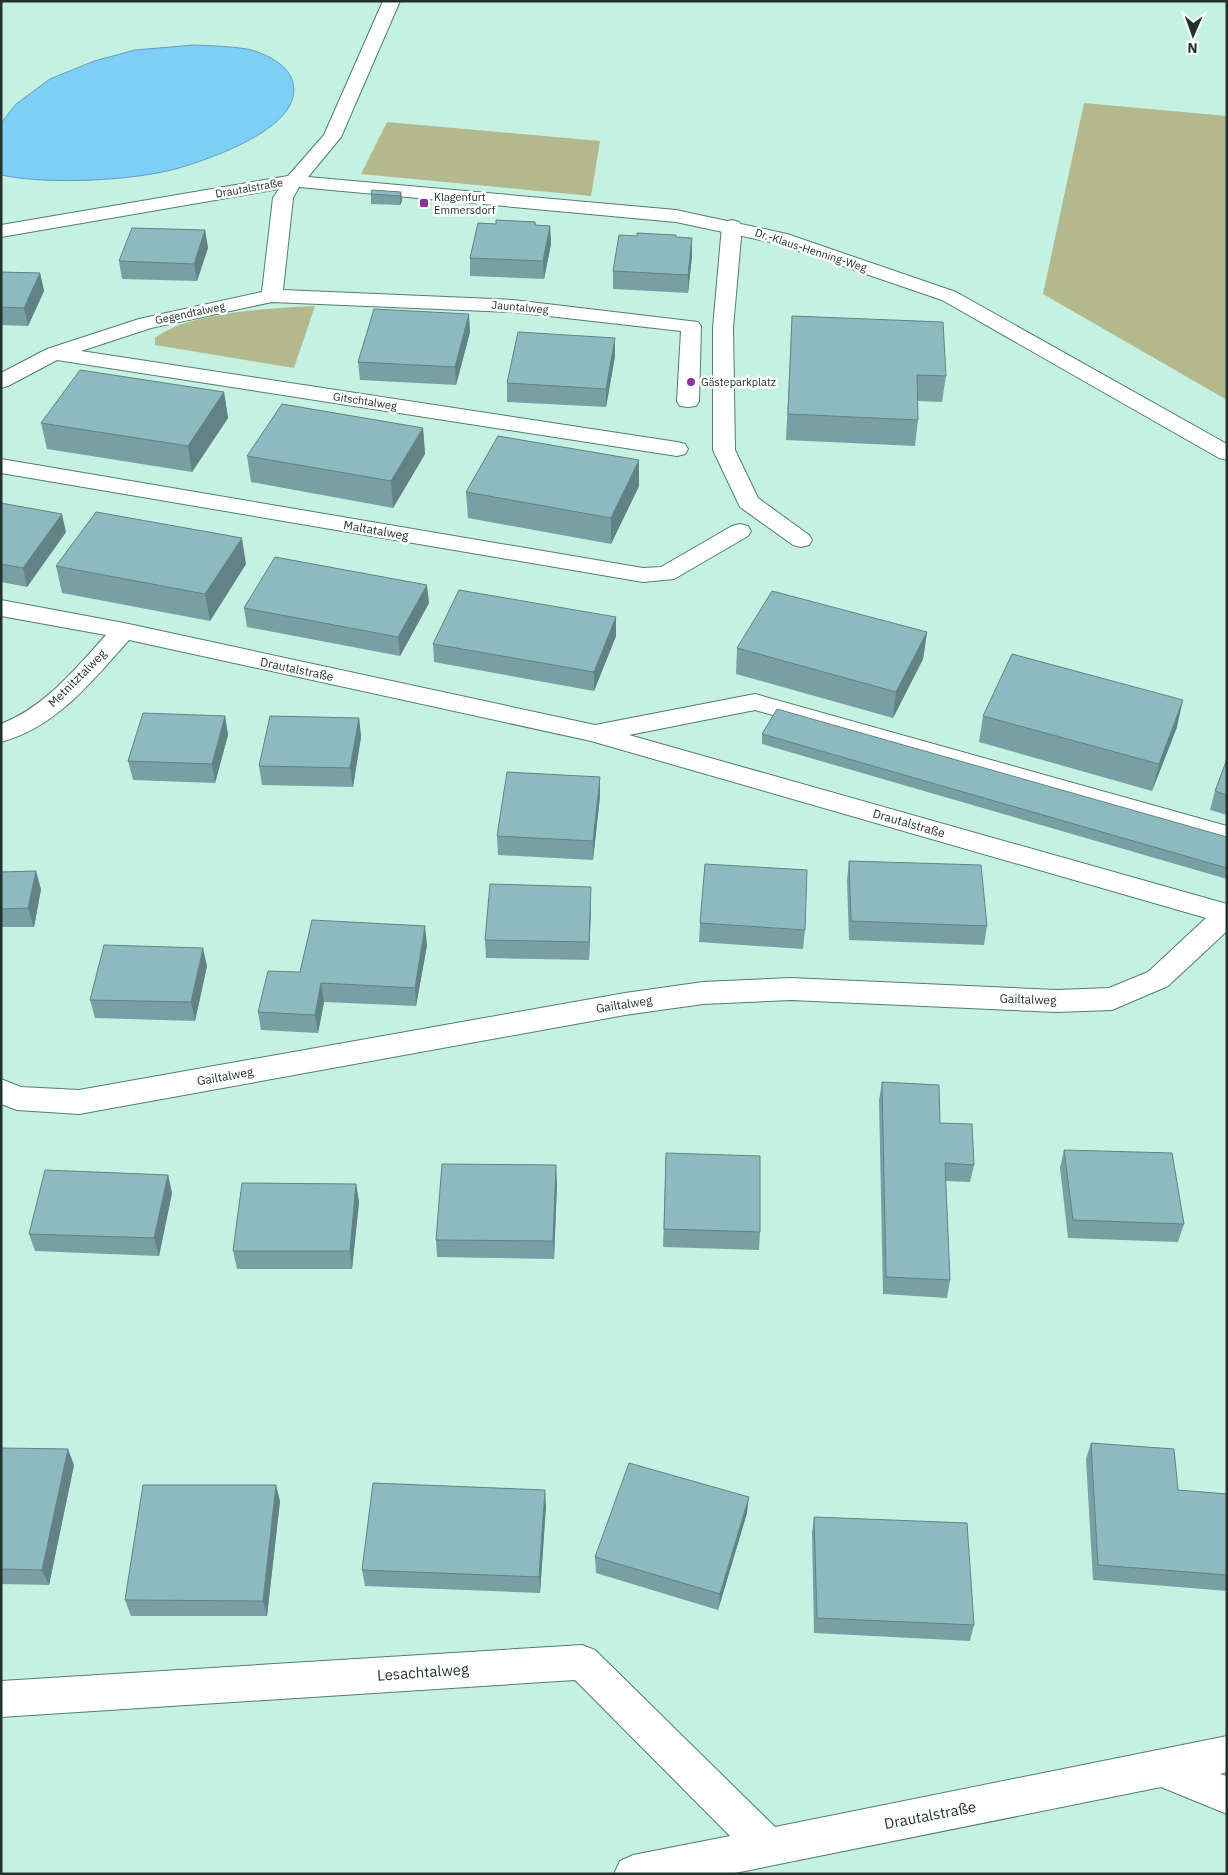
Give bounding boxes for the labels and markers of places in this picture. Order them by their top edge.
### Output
place label: Klagenfurt Emmersdorf [434,190,496,217]
marker: Klagenfurt Emmersdorf [418,197,430,209]
place label: Gästeparkplatz [701,375,776,389]
marker: Gästeparkplatz [685,376,697,388]

